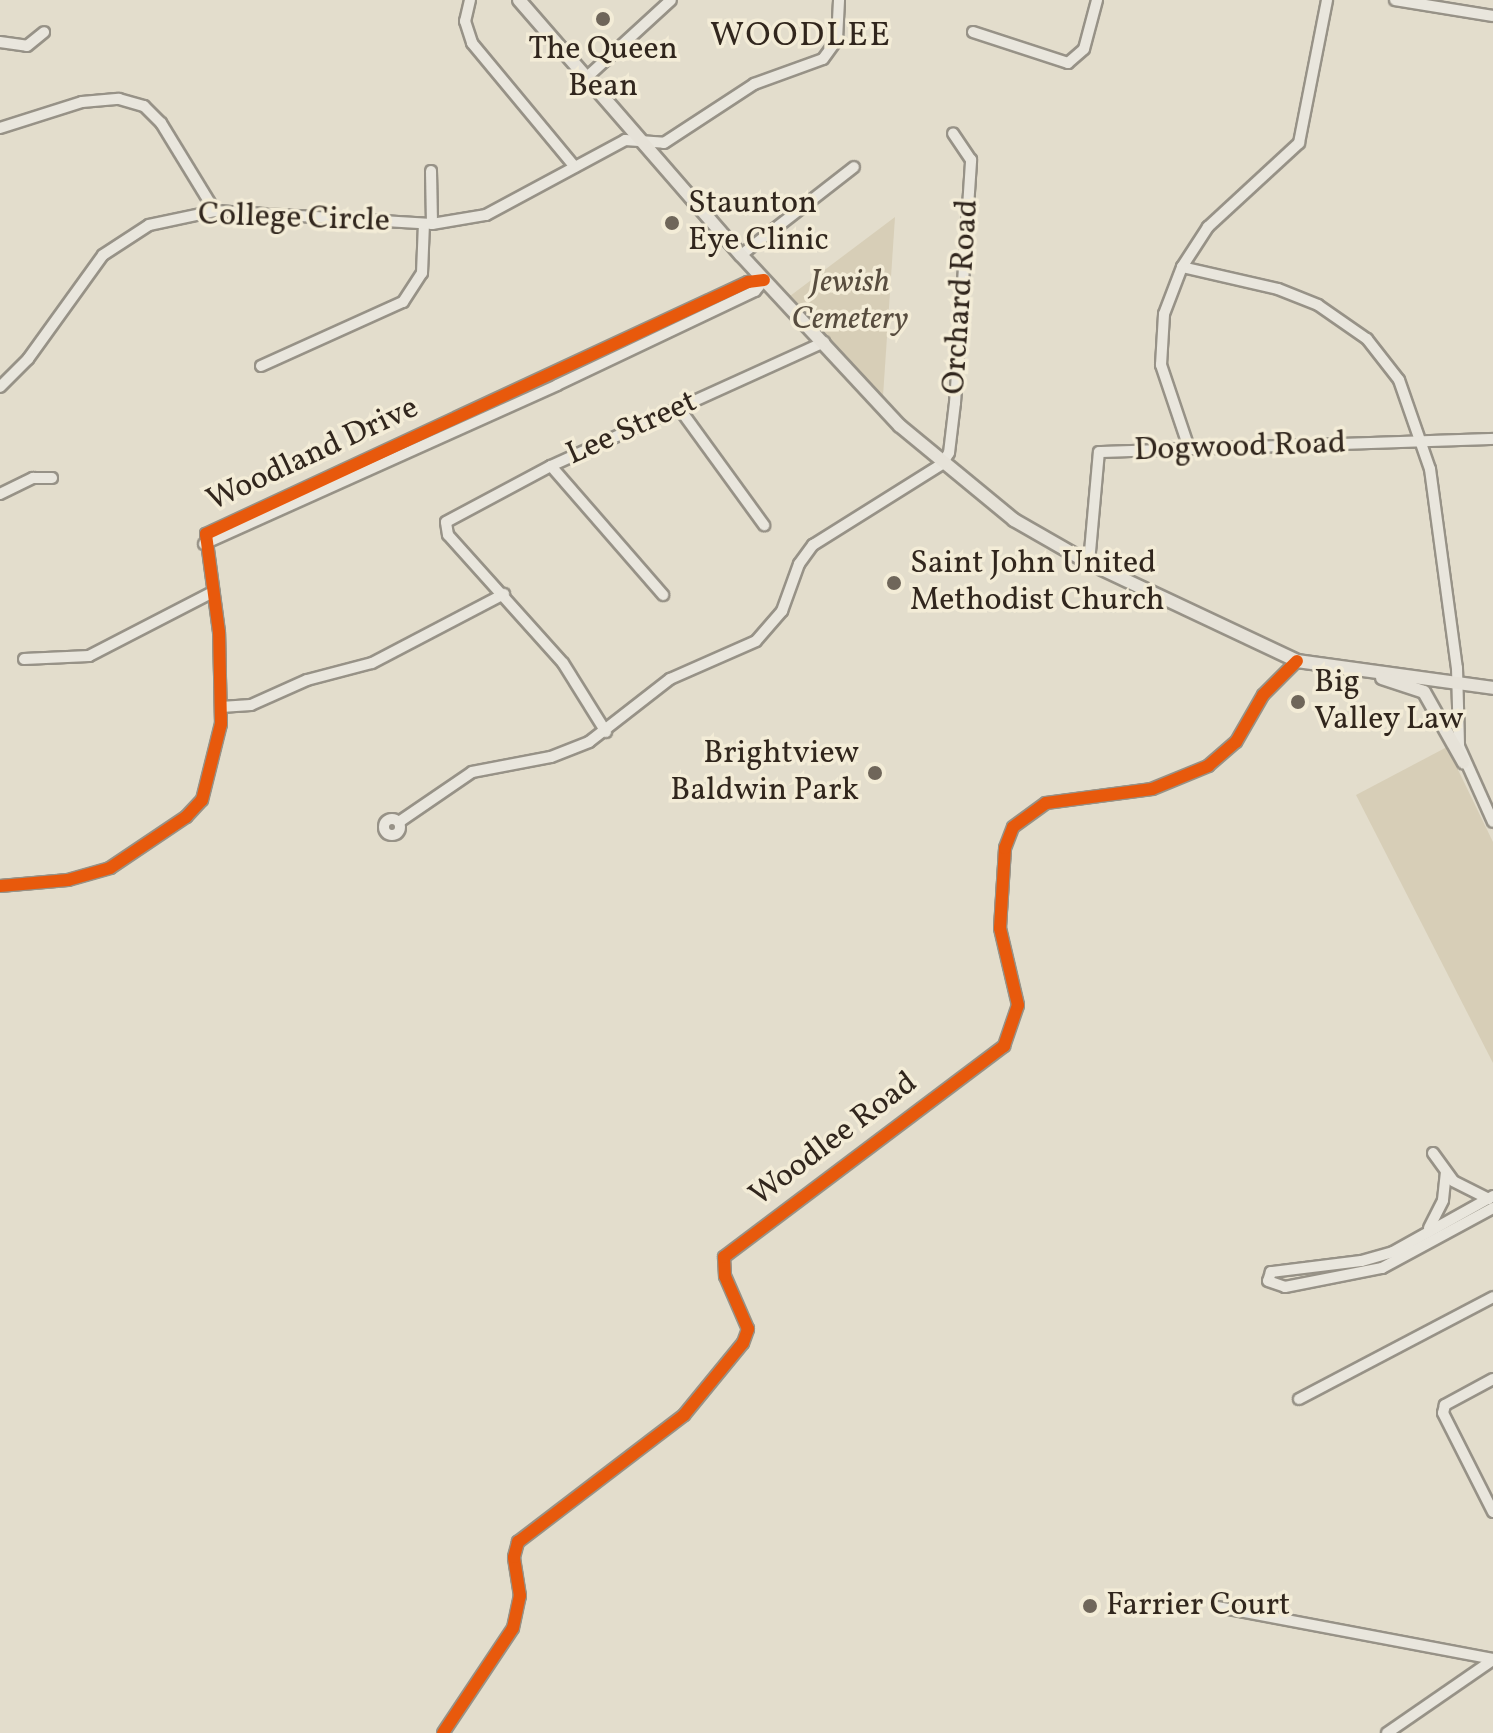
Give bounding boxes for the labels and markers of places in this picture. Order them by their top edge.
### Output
marker: The Queen Bean [594,10,612,28]
place label: The Queen Bean [528,32,678,107]
place label: Staunton Eye Clinic [688,186,829,261]
marker: Staunton Eye Clinic [663,214,681,232]
place label: Saint John United Methodist Church [910,546,1165,621]
marker: Saint John United Methodist Church [885,574,903,592]
place label: Big Valley Law [1314,665,1464,740]
marker: Big Valley Law [1289,693,1307,711]
place label: Brightview Baldwin Park [670,736,859,811]
marker: Brightview Baldwin Park [866,764,884,782]
place label: Farrier Court [1106,1587,1290,1625]
marker: Farrier Court [1081,1597,1099,1615]

